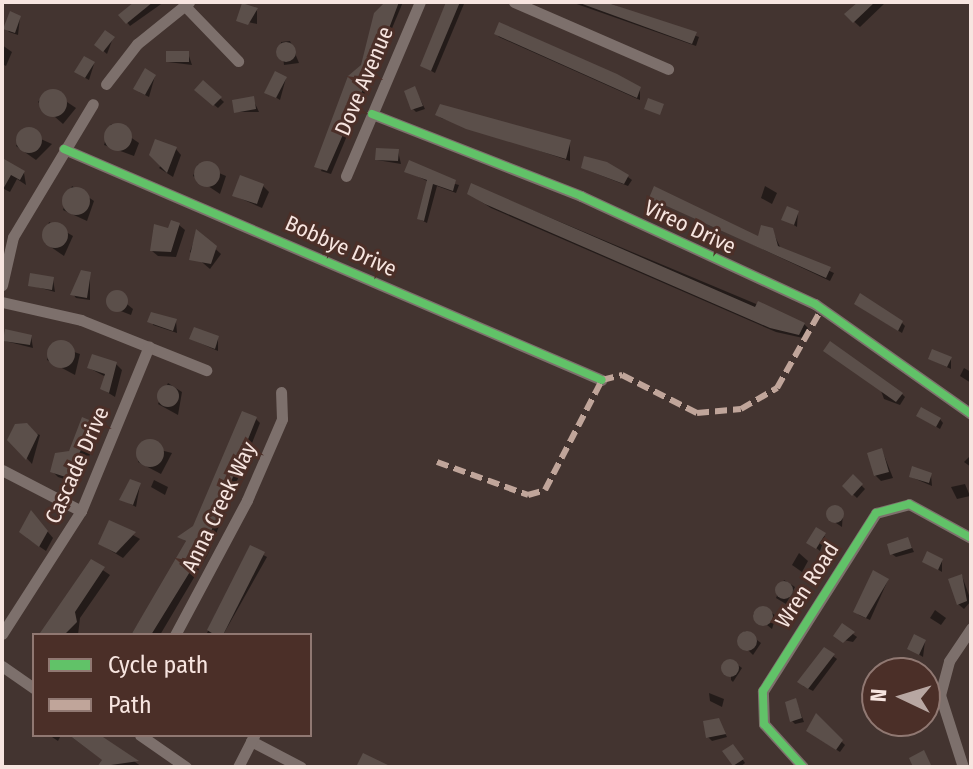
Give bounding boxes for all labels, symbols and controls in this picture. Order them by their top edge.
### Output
street label: Dove Avenue [329,22,399,140]
street label: Vireo Drive [640,194,740,260]
street label: Bobbye Drive [281,210,401,282]
street label: Cascade Drive [39,402,115,528]
street label: Anna Creek Way [176,437,262,577]
street label: Wren Road [770,537,844,633]
legend [32,633,312,737]
text: Cycle path [108,651,208,679]
north arrow [861,657,941,737]
text: N [865,688,892,703]
text: Path [108,691,152,719]

